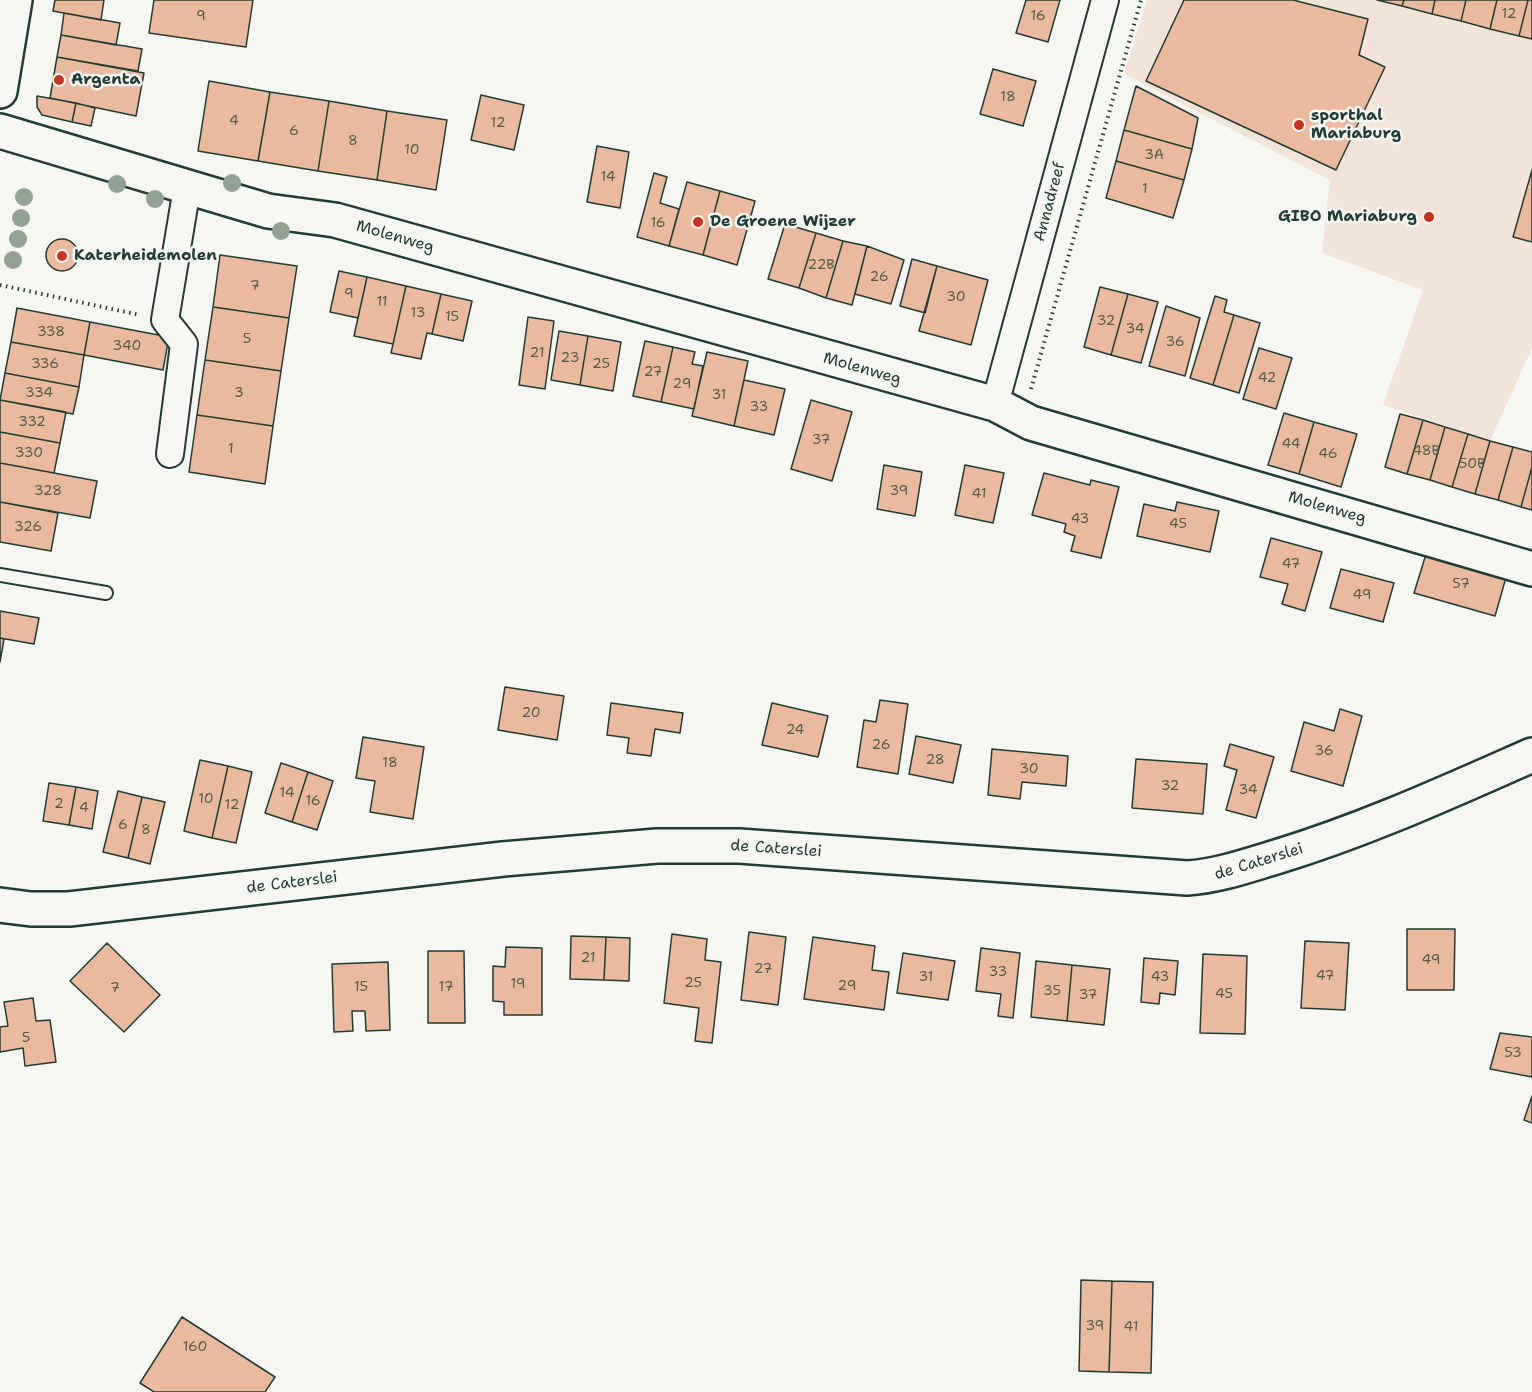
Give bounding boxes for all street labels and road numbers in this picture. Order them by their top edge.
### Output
street label: Annadreef [1030,160,1070,244]
street label: Molenweg [354,217,436,257]
street label: Molenweg [821,349,903,389]
street label: Molenweg [1286,488,1368,528]
street label: de Caterslei [730,836,822,862]
street label: de Caterslei [1212,839,1306,885]
street label: de Caterslei [245,868,339,898]

